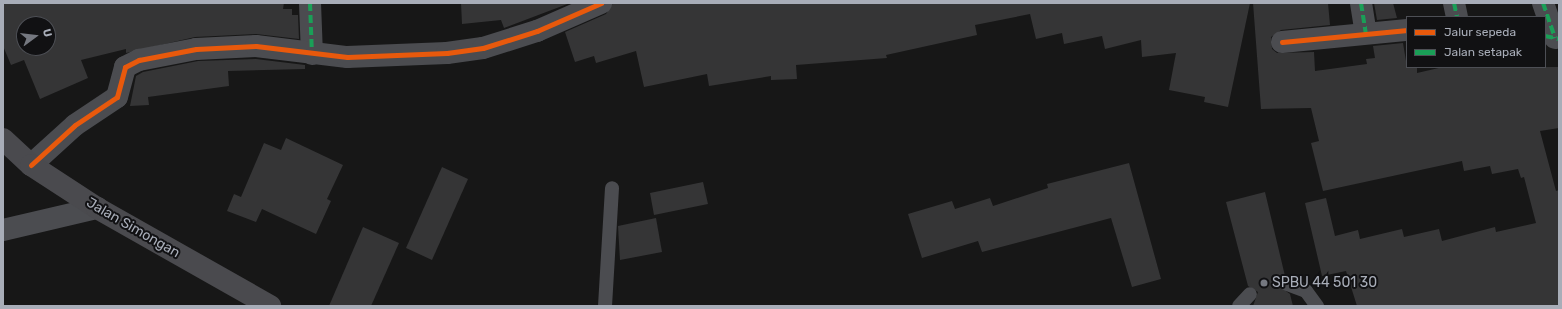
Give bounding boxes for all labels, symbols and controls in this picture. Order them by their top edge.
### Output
north arrow [16,16,56,56]
legend [1406,16,1546,68]
text: Jalur sepeda [1444,25,1516,39]
text: U [40,27,54,39]
text: Jalan setapak [1444,45,1522,59]
street label: Jalan Simongan [83,194,183,262]
place label: SPBU 44 501 30 [1272,275,1377,291]
marker: SPBU 44 501 30 [1259,278,1269,288]

